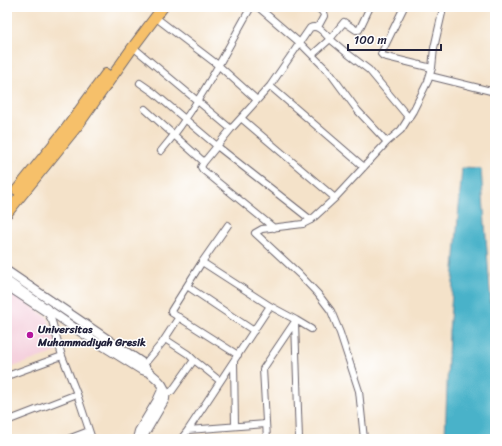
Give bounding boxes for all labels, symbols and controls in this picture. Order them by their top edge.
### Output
scale bar [348,26,441,52]
text: 100 m [354,29,387,51]
place label: Universitas Muhammadiyah Gresik [37,320,146,352]
marker: Universitas Muhammadiyah Gresik [25,330,35,340]

